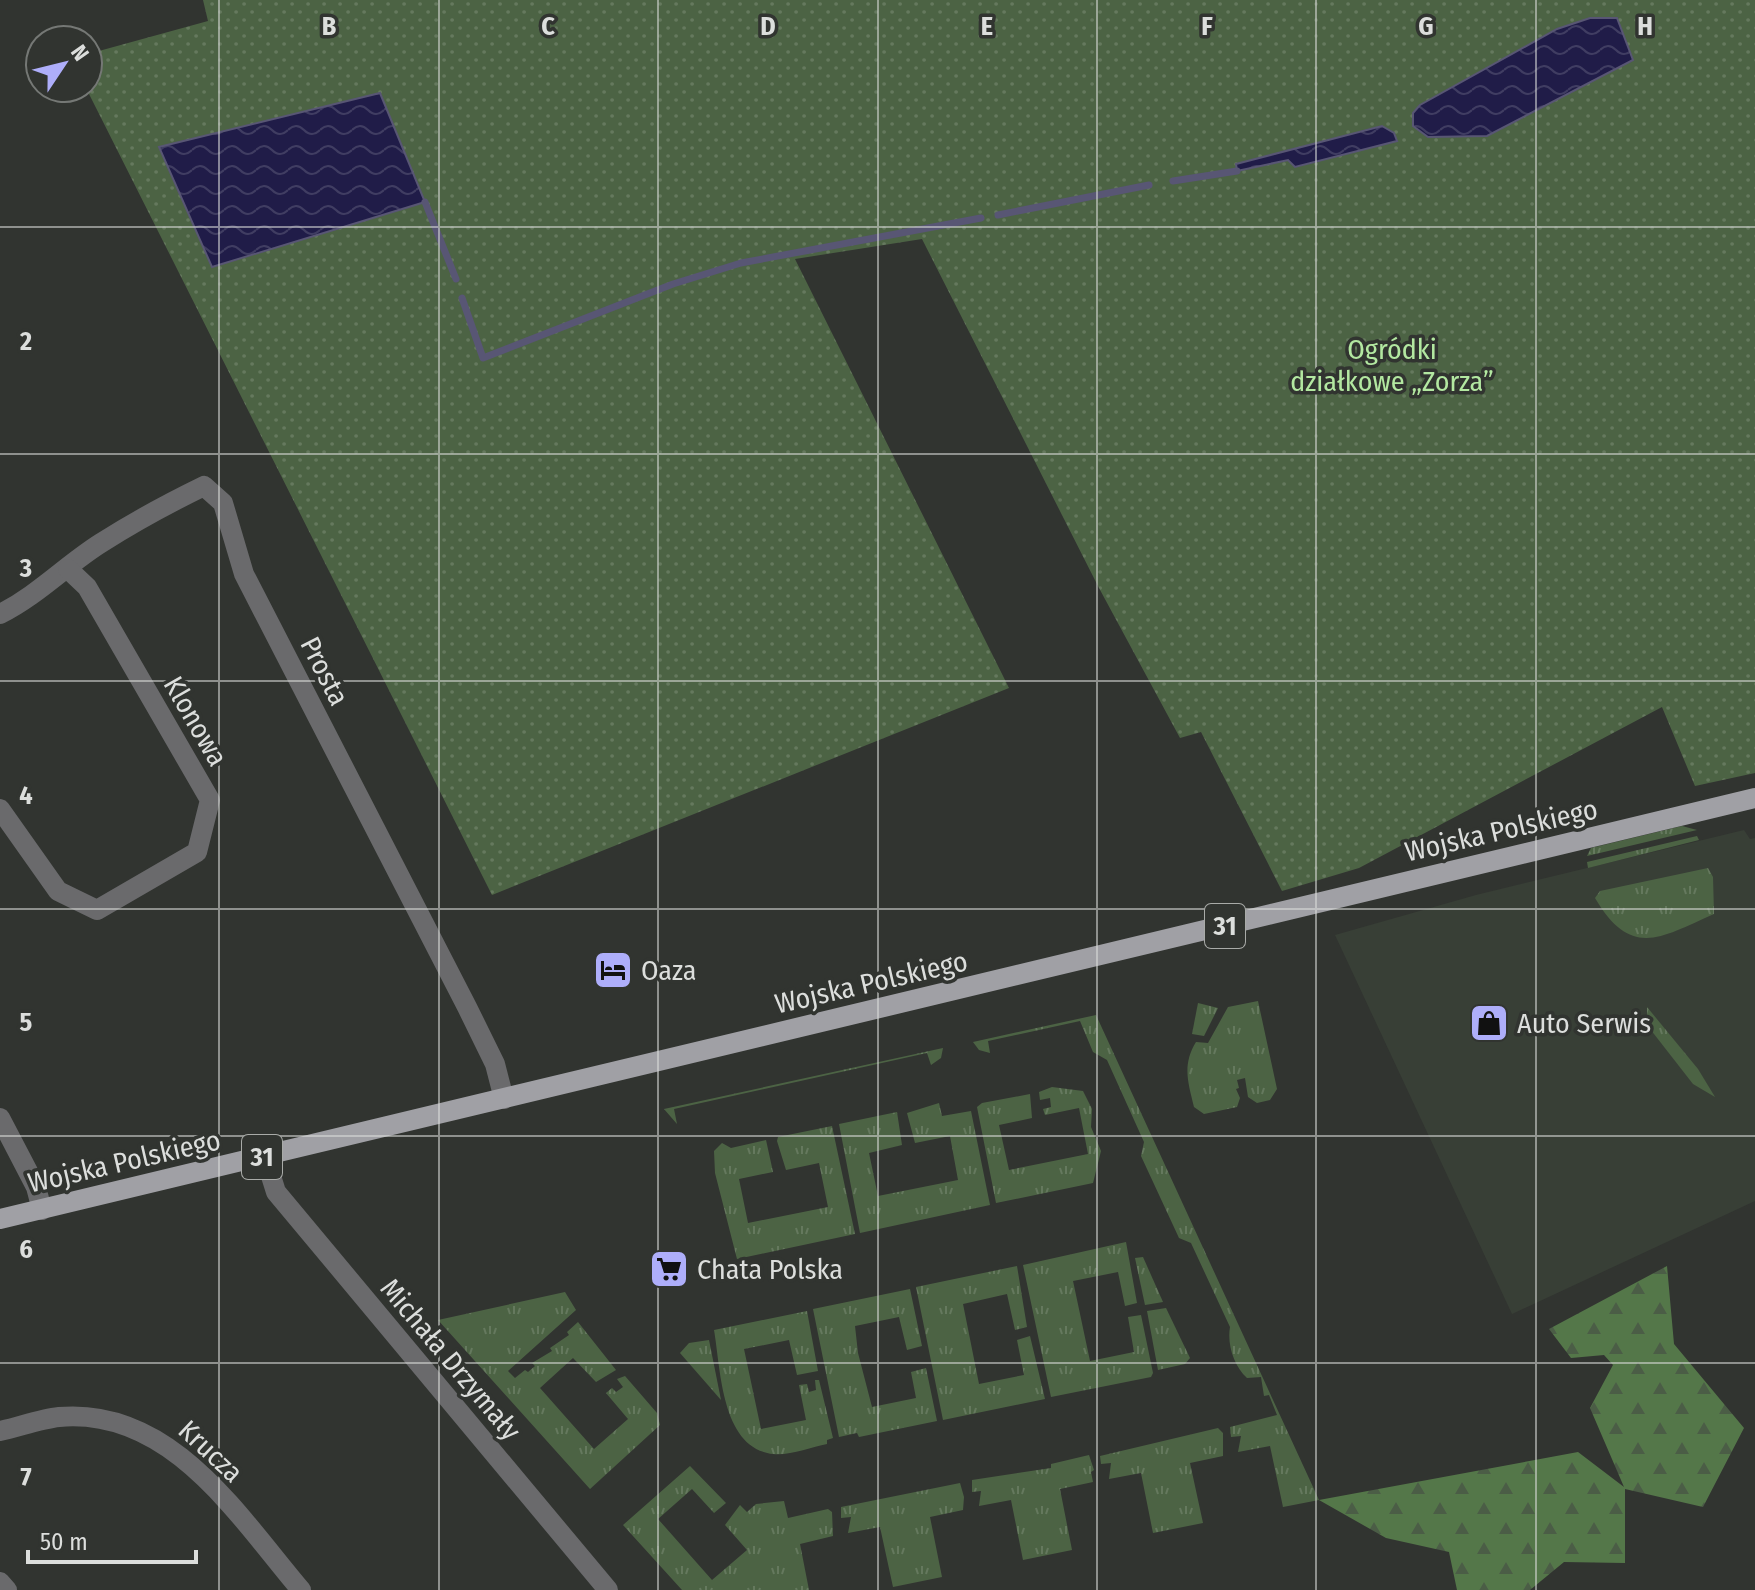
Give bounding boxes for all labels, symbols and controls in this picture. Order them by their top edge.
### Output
text: B [322,11,337,42]
text: C [541,11,555,42]
text: D [760,11,776,42]
text: E [981,11,993,42]
text: F [1201,11,1213,42]
text: G [1418,11,1434,42]
text: H [1637,11,1653,42]
north arrow [24,24,104,104]
text: N [65,40,95,66]
text: 2 [19,326,32,357]
park label: Ogródki działkowe „Zorza” [1290,333,1494,398]
text: 3 [19,553,32,584]
street label: Prosta [293,631,356,711]
street label: Klonowa [157,671,234,772]
text: 4 [19,780,33,811]
street label: Wojska Polskiego [1402,792,1601,869]
road number: 31 [1205,904,1245,948]
street label: Wojska Polskiego [772,944,971,1021]
hotel icon: Oaza [592,949,634,991]
place label: Oaza [641,954,696,987]
shop icon: Auto Serwis [1468,1002,1510,1044]
text: 5 [20,1007,33,1038]
place label: Auto Serwis [1517,1007,1651,1040]
street label: Wojska Polskiego [25,1123,224,1200]
road number: 31 [242,1135,282,1179]
text: 6 [19,1234,33,1265]
supermarket icon: Chata Polska [648,1248,690,1290]
place label: Chata Polska [697,1253,843,1286]
street label: Michała Drzymały [374,1272,528,1447]
street label: Krucza [172,1413,250,1489]
text: 7 [20,1462,32,1493]
scale bar [28,1514,196,1564]
text: 50 m [40,1528,88,1556]

